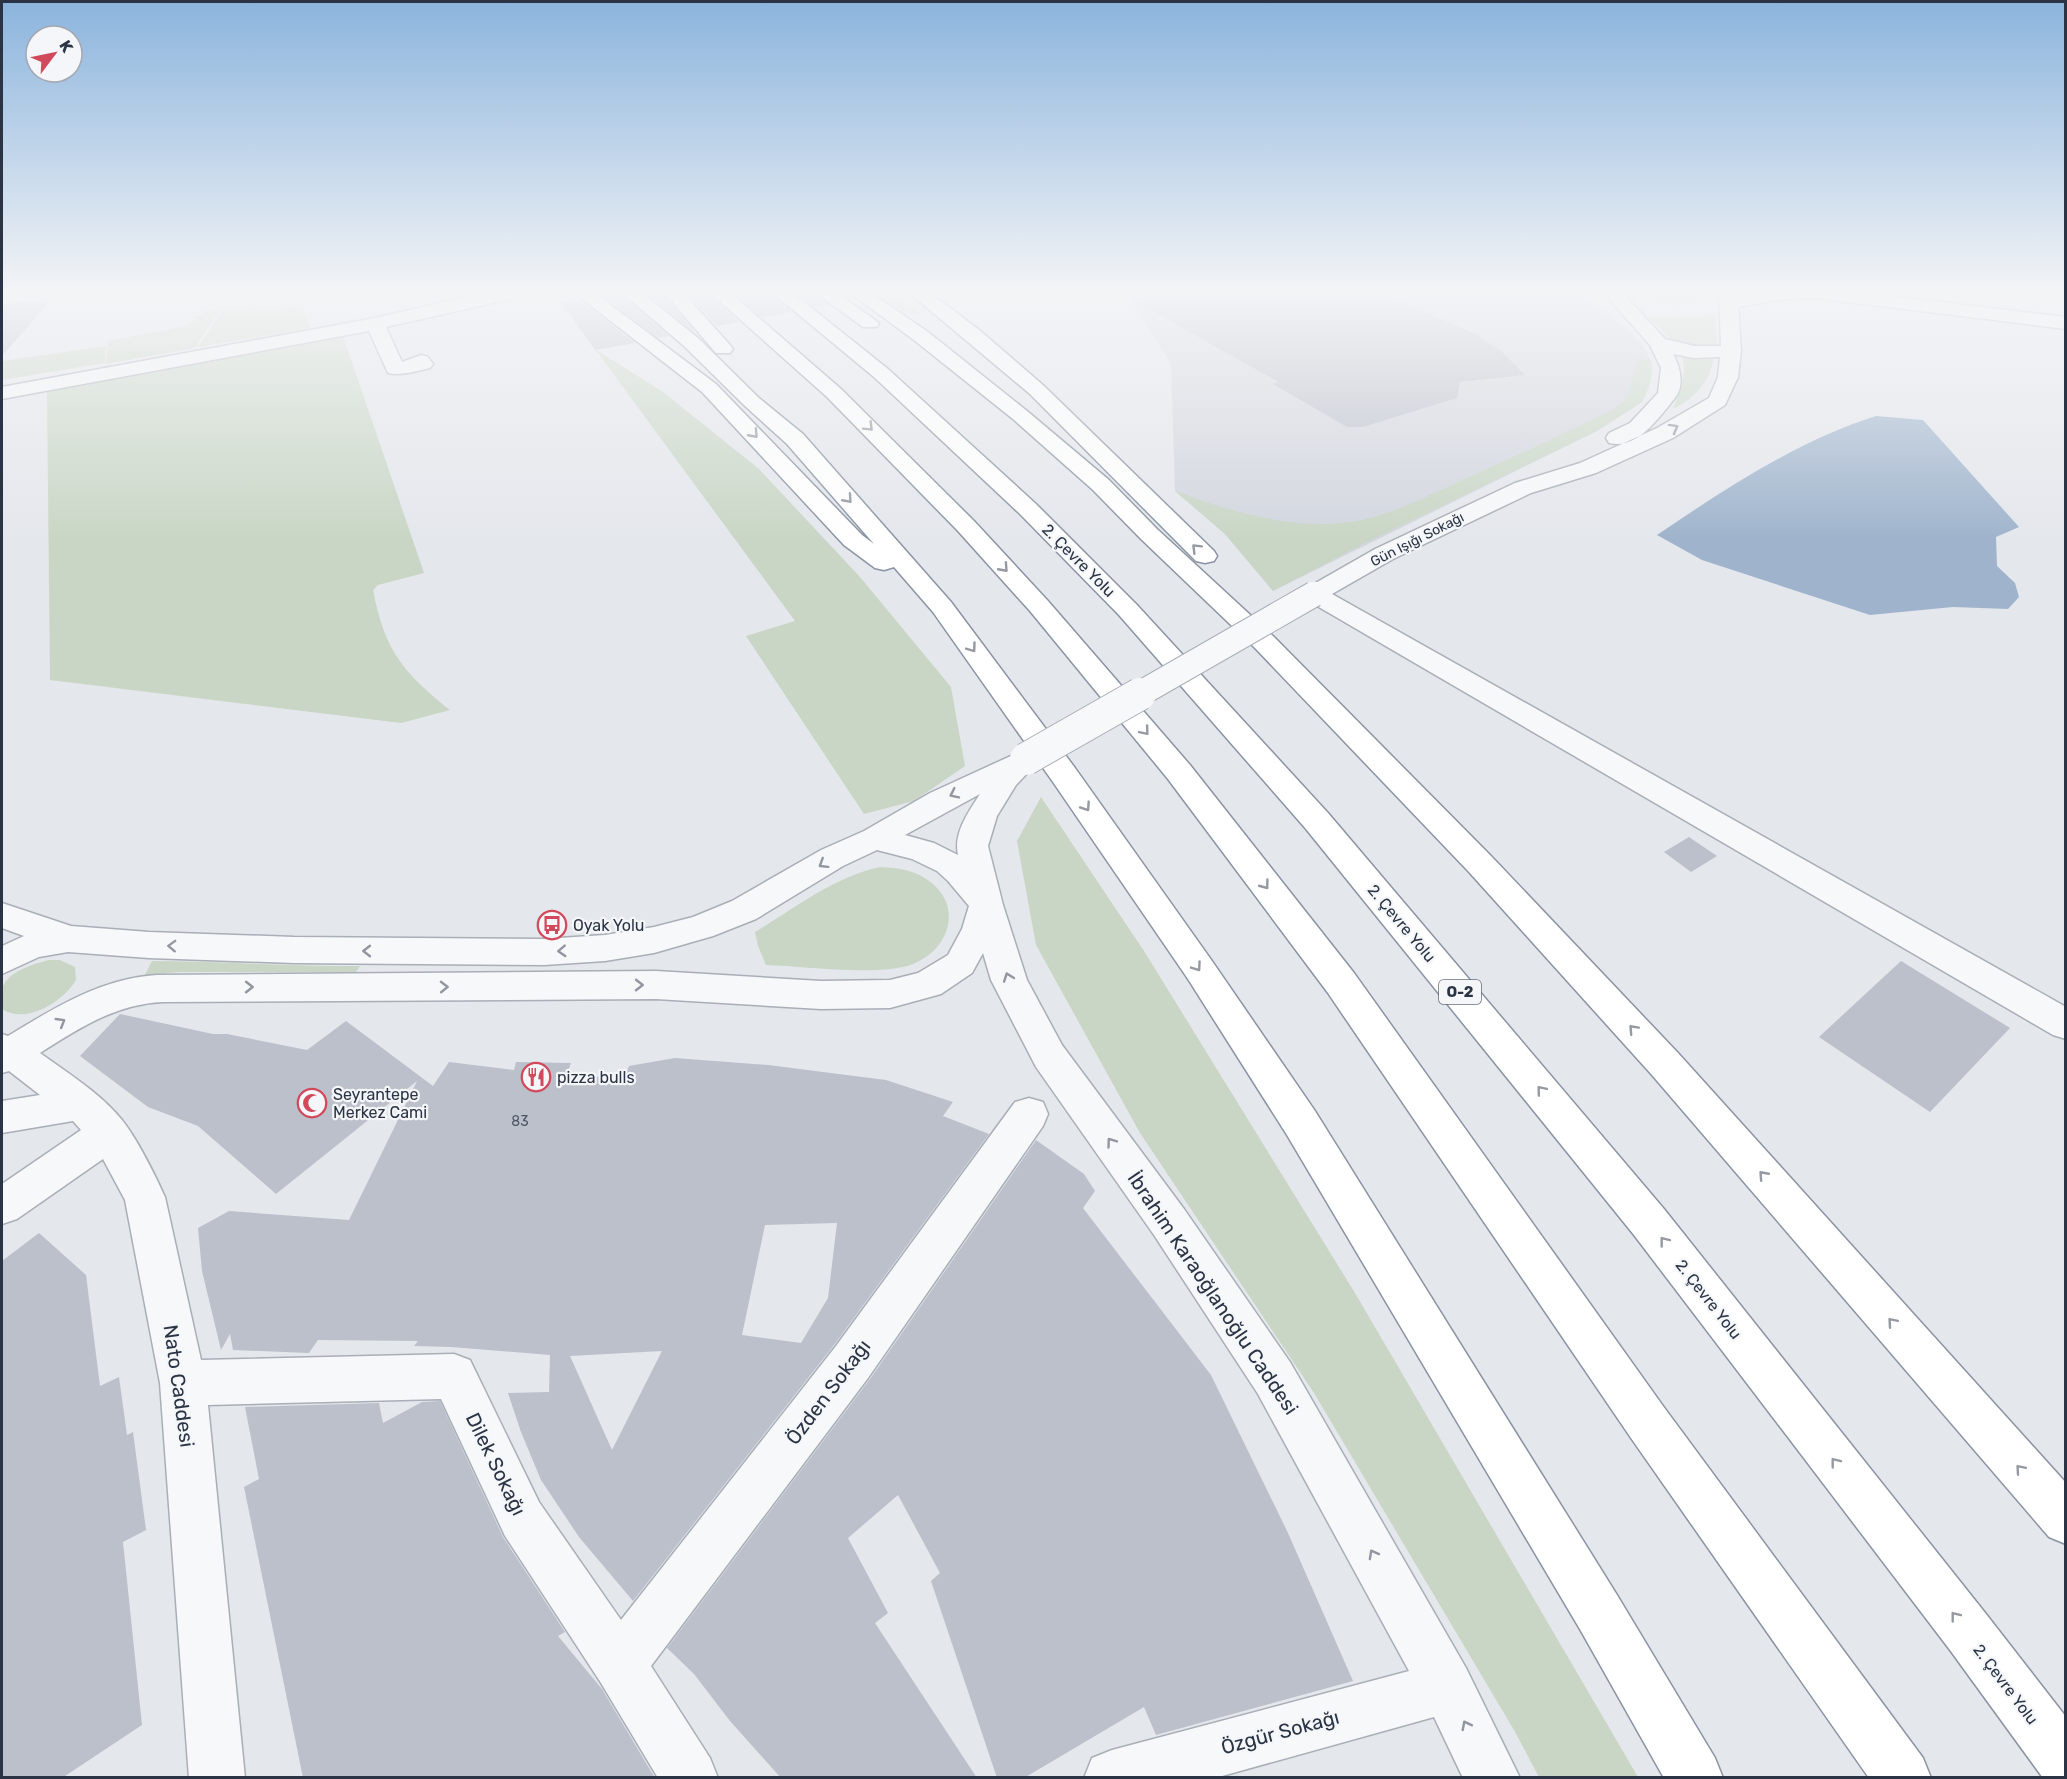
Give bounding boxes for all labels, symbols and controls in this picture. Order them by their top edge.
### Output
north arrow [24,24,84,84]
text: K [55,37,77,56]
one-way arrow [861,420,872,431]
one-way arrow [1668,423,1678,435]
one-way arrow [747,427,758,438]
one-way arrow [841,492,852,502]
street label: Gün Işığı Sokağı [1368,509,1467,570]
street label: 2. Çevre Yolu [1038,520,1119,601]
one-way arrow [1193,544,1204,555]
one-way arrow [997,561,1008,571]
one-way arrow [965,642,976,653]
one-way arrow [1138,725,1149,736]
one-way arrow [949,786,960,798]
one-way arrow [1078,801,1090,811]
one-way arrow [819,857,829,869]
one-way arrow [1258,878,1269,889]
street label: 2. Çevre Yolu [1364,881,1440,966]
bus stop icon: Oyak Yolu [536,909,568,941]
place label: Oyak Yolu [573,916,644,935]
one-way arrow [167,939,176,952]
one-way arrow [557,944,566,957]
one-way arrow [362,945,371,957]
one-way arrow [1190,960,1201,971]
one-way arrow [1003,972,1016,982]
one-way arrow [634,979,643,991]
road number: O-2 [1439,980,1481,1004]
one-way arrow [244,981,253,993]
one-way arrow [439,981,448,993]
one-way arrow [55,1018,65,1029]
one-way arrow [1629,1026,1640,1036]
restaurant icon: pizza bulls [520,1061,552,1093]
place label: pizza bulls [557,1068,635,1087]
place label: Seyrantepe Merkez Cami [333,1085,427,1122]
one-way arrow [1537,1086,1548,1097]
mosque icon: Seyrantepe Merkez Cami [296,1087,328,1119]
house number: 83 [511,1113,529,1130]
one-way arrow [1107,1137,1118,1148]
street label: İbrahim Karaoğlanoğlu Caddesi [1123,1167,1303,1419]
one-way arrow [1759,1171,1770,1182]
one-way arrow [1661,1237,1672,1248]
street label: 2. Çevre Yolu [1672,1256,1746,1343]
one-way arrow [1888,1318,1899,1328]
street label: Nato Caddesi [159,1323,199,1449]
street label: Özden Sokağı [781,1335,875,1449]
street label: Dilek Sokağı [461,1409,531,1519]
one-way arrow [1832,1457,1843,1468]
one-way arrow [2016,1465,2027,1475]
one-way arrow [1368,1550,1380,1560]
one-way arrow [1951,1611,1962,1622]
street label: 2. Çevre Yolu [1969,1640,2042,1728]
street label: Özgür Sokağı [1218,1705,1342,1759]
one-way arrow [1462,1721,1473,1732]

